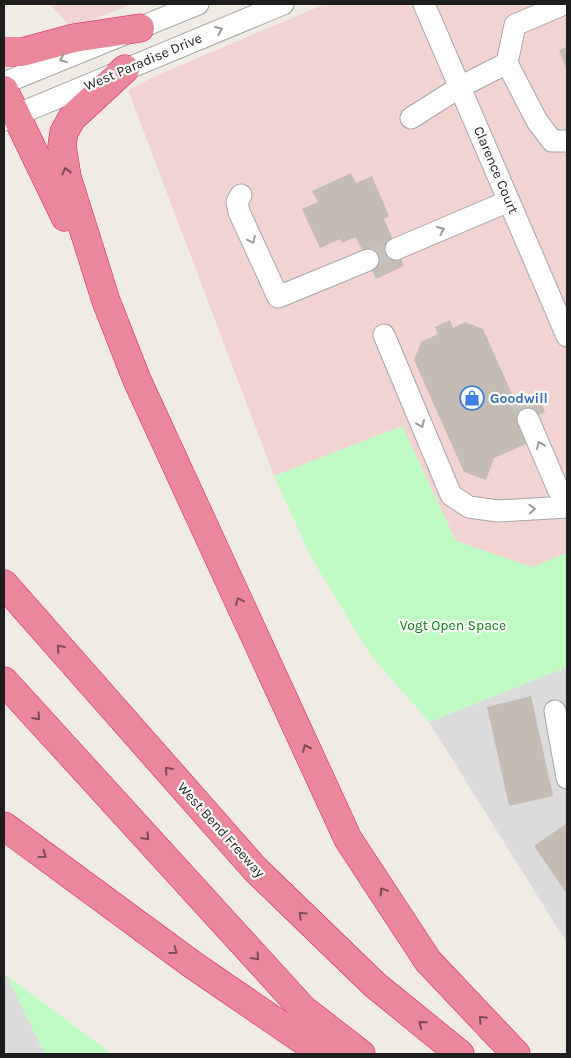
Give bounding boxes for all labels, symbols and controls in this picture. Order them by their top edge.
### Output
one-way arrow [214,26,223,37]
street label: West Paradise Drive [81,29,205,95]
one-way arrow [59,54,67,64]
street label: Clarence Court [470,124,522,216]
one-way arrow [61,167,72,176]
one-way arrow [436,226,445,236]
one-way arrow [245,235,256,244]
shop icon: Goodwill [459,385,485,411]
place label: Goodwill [490,390,548,407]
one-way arrow [415,419,425,427]
one-way arrow [535,441,546,450]
one-way arrow [528,503,536,514]
one-way arrow [234,597,245,606]
park label: Vogt Open Space [400,617,506,634]
one-way arrow [57,645,66,654]
one-way arrow [31,711,40,720]
one-way arrow [302,744,313,753]
one-way arrow [165,767,173,776]
street label: West Bend Freeway [174,779,269,881]
one-way arrow [140,831,149,840]
one-way arrow [37,849,46,857]
one-way arrow [379,888,389,897]
one-way arrow [299,912,308,921]
one-way arrow [168,945,178,954]
one-way arrow [250,951,259,960]
one-way arrow [479,1015,488,1024]
one-way arrow [419,1021,428,1029]

